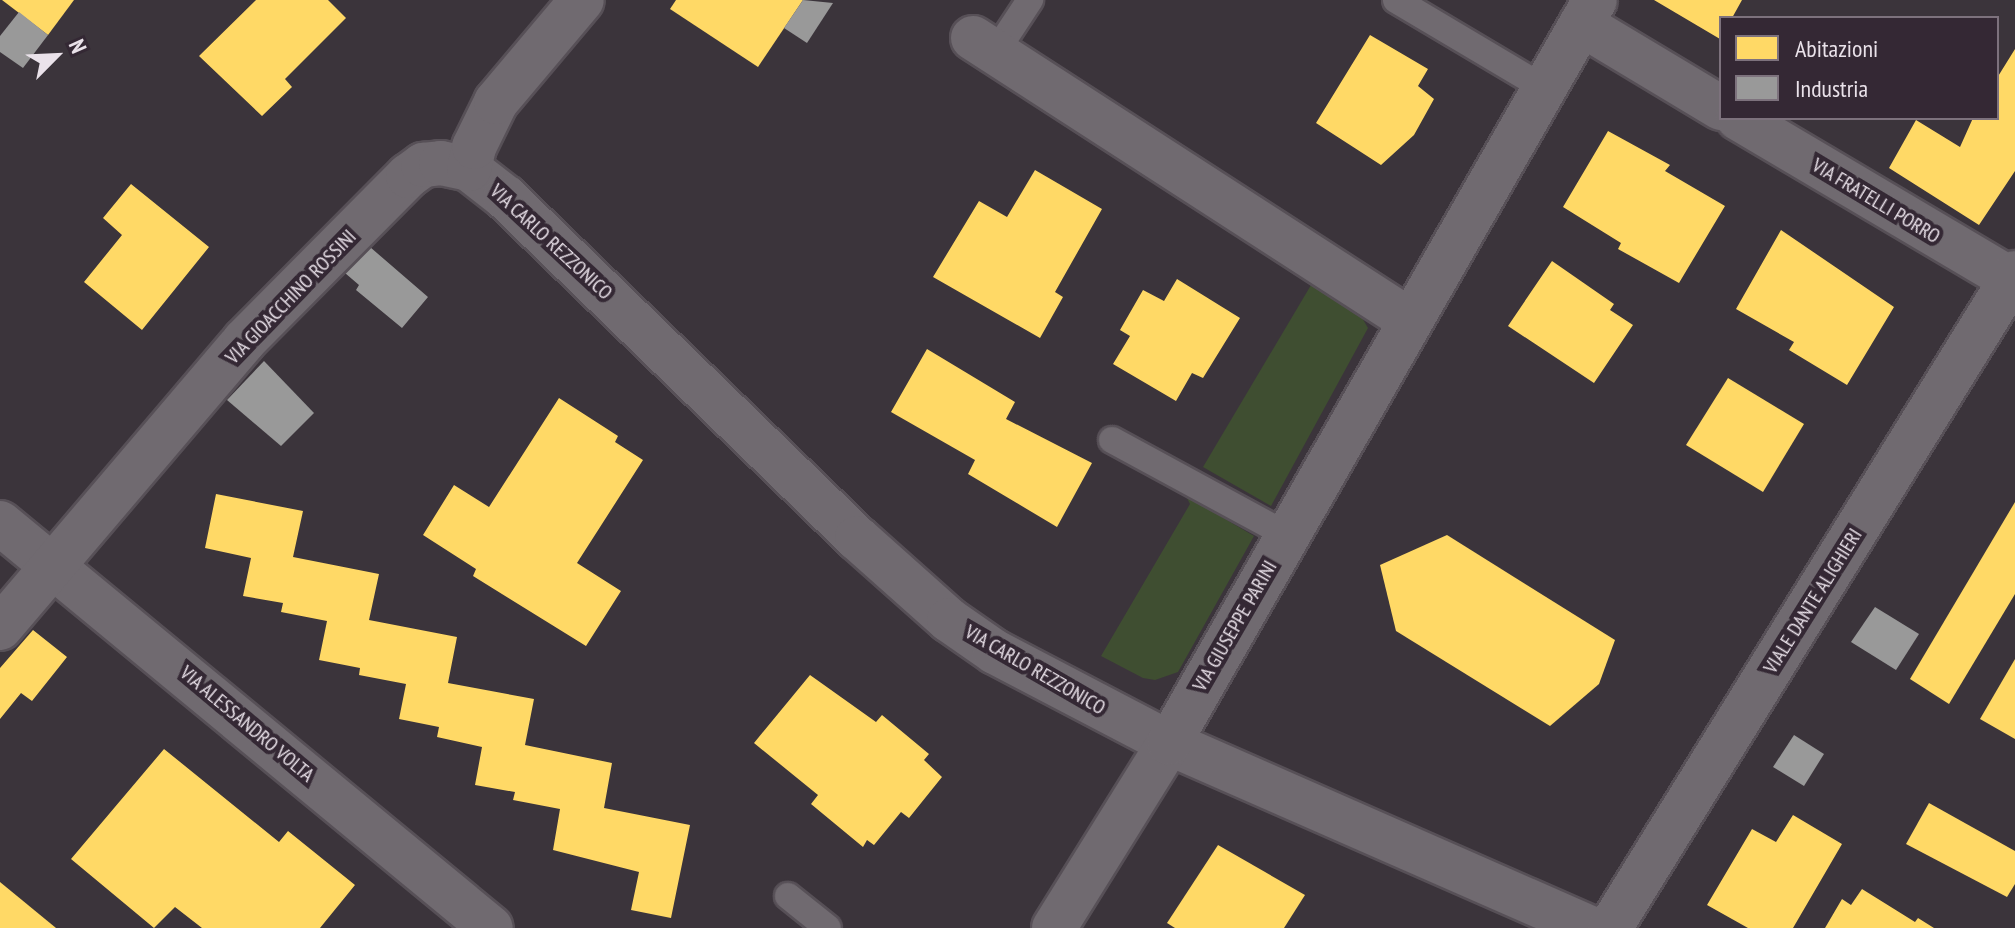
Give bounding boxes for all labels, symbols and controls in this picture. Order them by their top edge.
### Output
north arrow [16,16,96,96]
legend [1719,16,1999,120]
text: Abitazioni [1795,33,1878,64]
text: N [63,35,93,57]
text: Industria [1795,73,1868,104]
street label: VIA FRATELLI PORRO [1807,153,1945,249]
street label: VIA CARLO REZZONICO [485,179,617,305]
street label: VIA GIOACCHINO ROSSINI [220,225,362,369]
street label: VIALE DANTE ALIGHIERI [1759,524,1867,678]
street label: VIA GIUSEPPE PARINI [1188,556,1282,696]
street label: VIA CARLO REZZONICO [960,620,1110,720]
street label: VIA ALESSANDRO VOLTA [174,660,320,788]

